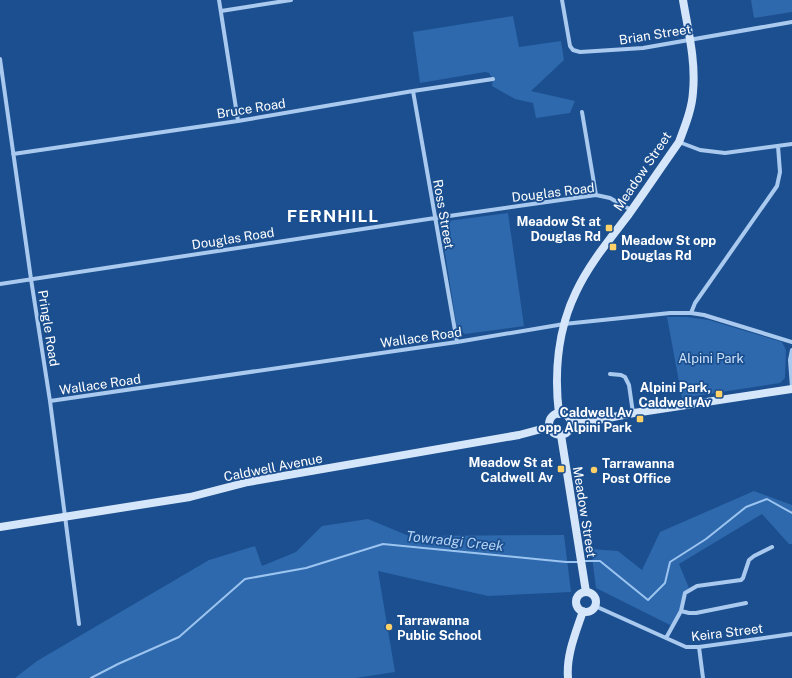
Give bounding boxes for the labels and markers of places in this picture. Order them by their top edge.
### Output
place label: Meadow St at Douglas Rd [516,214,601,244]
marker: Meadow St at Douglas Rd [604,223,614,233]
place label: Meadow St opp Douglas Rd [621,233,716,263]
marker: Meadow St opp Douglas Rd [608,242,618,252]
place label: Alpini Park, Caldwell Av [639,380,711,410]
marker: Alpini Park, Caldwell Av [714,389,724,399]
place label: Caldwell Av opp Alpini Park [538,405,632,435]
marker: Caldwell Av opp Alpini Park [635,414,645,424]
place label: Meadow St at Caldwell Av [468,455,553,485]
place label: Tarrawanna Post Office [602,456,674,486]
marker: Meadow St at Caldwell Av [556,464,566,474]
marker: Tarrawanna Post Office [589,465,599,475]
place label: Tarrawanna Public School [397,613,482,643]
marker: Tarrawanna Public School [384,622,394,632]

